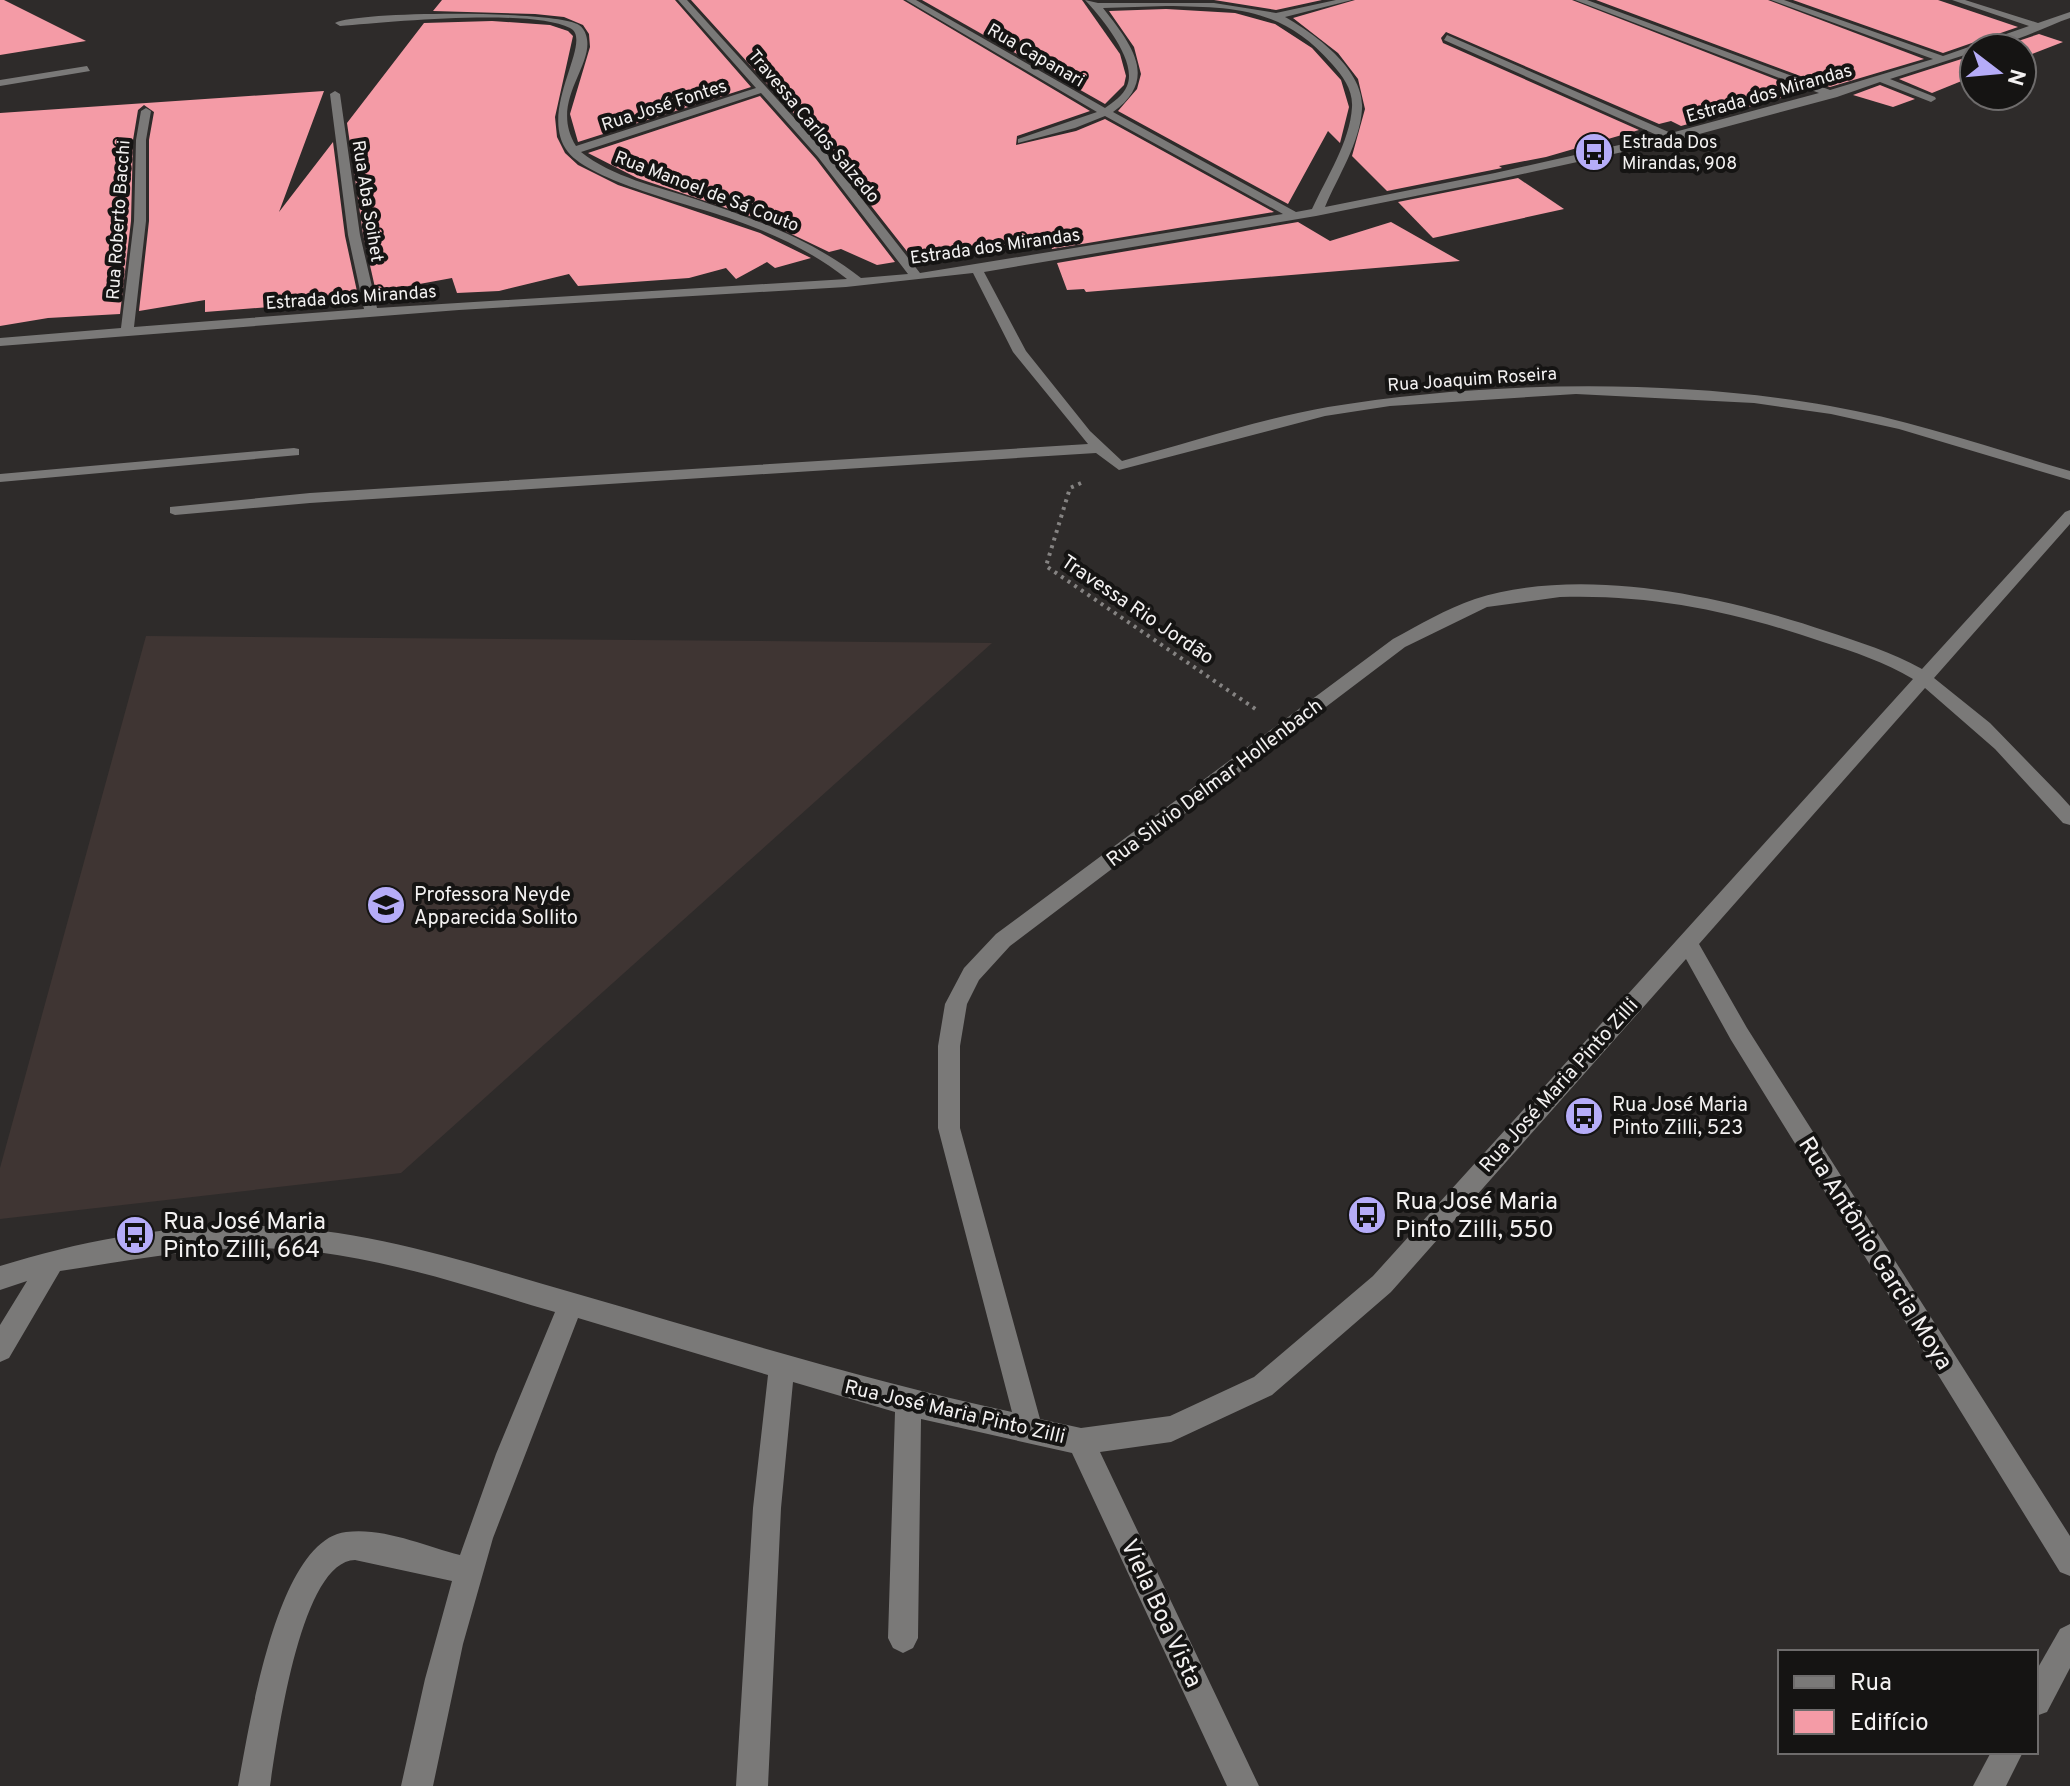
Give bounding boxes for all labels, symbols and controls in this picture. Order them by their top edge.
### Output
street label: Rua Capanari [982,19,1088,93]
north arrow [1958,32,2038,112]
street label: Travessa Carlos Salzedo [742,45,884,209]
street label: Estrada dos Mirandas [1684,60,1855,129]
text: N [2000,66,2030,88]
street label: Rua José Fontes [599,75,730,138]
bus stop icon: Estrada Dos Mirandas, 908 [1573,131,1615,173]
place label: Estrada Dos Mirandas, 908 [1622,132,1737,176]
street label: Rua Roberto Bacchi [102,139,137,301]
street label: Rua Aba Soihet [346,139,387,264]
street label: Rua Manoel de Sá Couto [611,147,802,238]
street label: Estrada dos Mirandas [909,224,1082,271]
street label: Estrada dos Mirandas [265,281,437,316]
street label: Rua Joaquim Roseira [1387,363,1558,398]
street label: Travessa Rio Jordão [1056,550,1218,671]
street label: Rua Silvio Delmar Hollenbach [1102,694,1329,874]
place label: Professora Neyde Apparecida Sollito [414,883,578,932]
school or university icon: Professora Neyde Apparecida Sollito [365,884,407,926]
street label: Rua José Maria Pinto Zilli [1474,994,1645,1179]
place label: Rua José Maria Pinto Zilli, 523 [1612,1093,1748,1142]
bus stop icon: Rua José Maria Pinto Zilli, 523 [1563,1095,1605,1137]
street label: Rua Antônio Garcia Moya [1790,1132,1958,1376]
place label: Rua José Maria Pinto Zilli, 550 [1395,1188,1558,1246]
bus stop icon: Rua José Maria Pinto Zilli, 550 [1346,1194,1388,1236]
place label: Rua José Maria Pinto Zilli, 664 [163,1208,326,1266]
bus stop icon: Rua José Maria Pinto Zilli, 664 [114,1214,156,1256]
street label: Rua José Maria Pinto Zilli [842,1375,1068,1451]
street label: Viela Boa Vista [1113,1535,1208,1693]
legend [1778,1650,2038,1754]
text: Rua [1850,1669,1892,1699]
text: Edifício [1850,1709,1929,1739]

